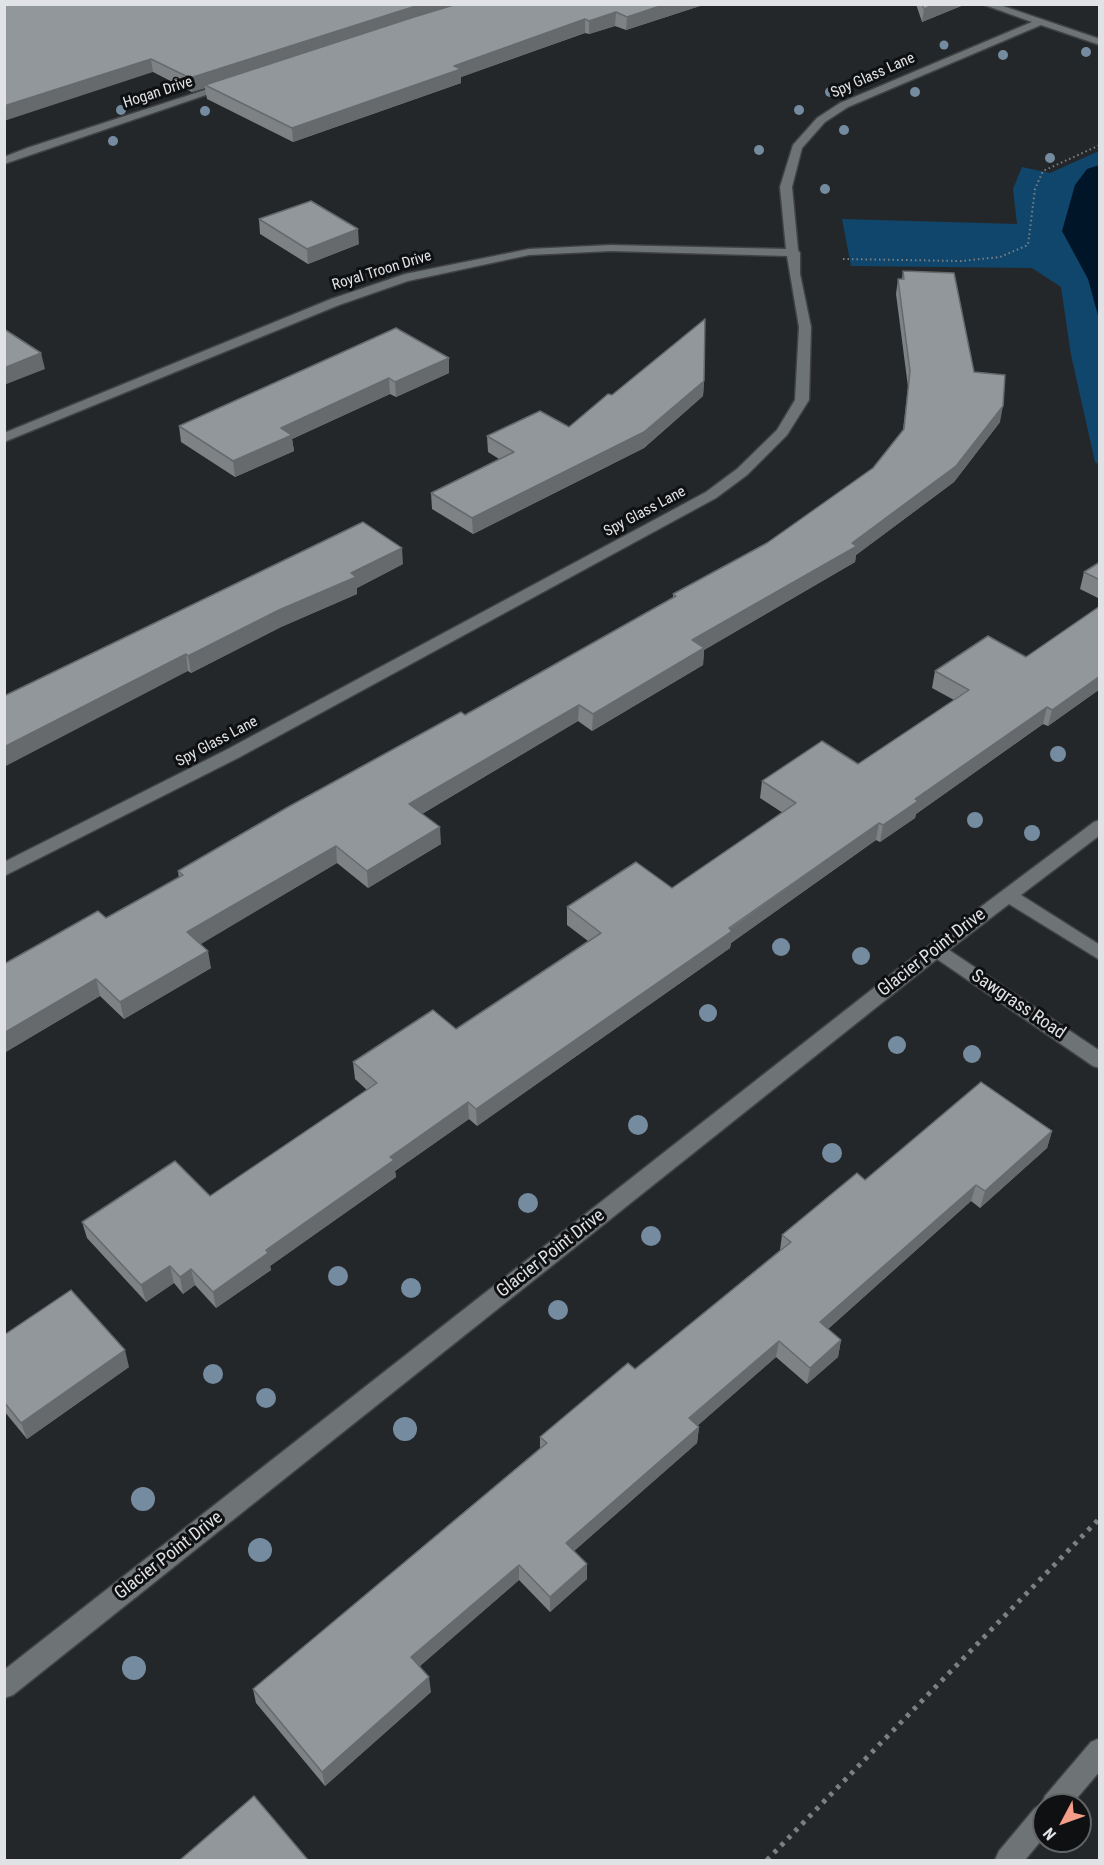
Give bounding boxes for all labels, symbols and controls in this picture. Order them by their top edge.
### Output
street label: Spy Glass Lane [828,49,918,103]
street label: Hogan Drive [121,73,195,113]
street label: Royal Troon Drive [330,247,434,295]
street label: Spy Glass Lane [601,483,689,541]
street label: Spy Glass Lane [173,713,261,771]
street label: Glacier Point Drive [874,904,990,1002]
street label: Sawgrass Road [967,966,1069,1044]
street label: Glacier Point Drive [493,1205,609,1303]
street label: Glacier Point Drive [111,1507,227,1605]
north arrow [1032,1793,1092,1853]
text: N [1039,1824,1060,1844]

